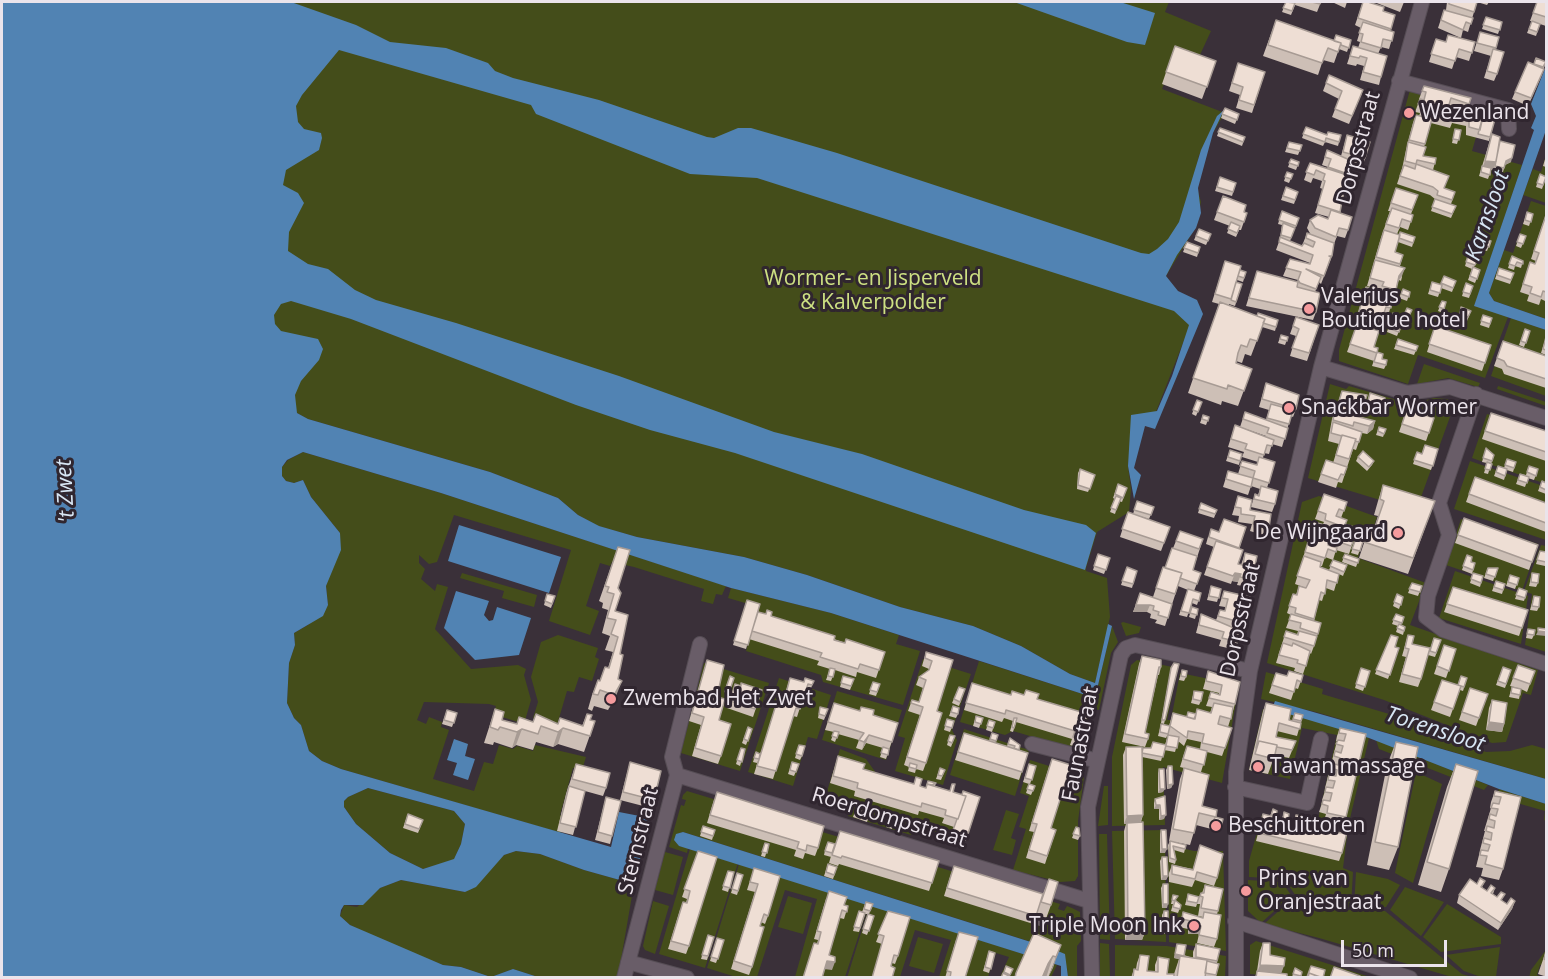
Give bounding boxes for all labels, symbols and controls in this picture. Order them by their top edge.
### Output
street label: Dorpsstraat [1332,89,1386,207]
place label: Wezenland [1421,100,1529,126]
marker: Wezenland [1402,106,1416,120]
water label: Karnsloot [1460,168,1516,264]
park label: Wormer- en Jisperveld & Kalverpolder [764,266,982,316]
place label: Valerius Boutique hotel [1321,284,1466,334]
marker: Valerius Boutique hotel [1302,302,1316,316]
place label: Snackbar Wormer [1301,395,1477,421]
marker: Snackbar Wormer [1282,401,1296,415]
water label: 't Zwet [51,459,81,523]
place label: De Wijngaard [1254,520,1386,546]
marker: De Wijngaard [1391,526,1405,540]
street label: Dorpsstraat [1216,561,1266,679]
street label: Faunastraat [1057,684,1105,804]
place label: Zwembad Het Zwet [623,686,813,712]
marker: Zwembad Het Zwet [604,692,618,706]
water label: Torensloot [1382,702,1488,758]
place label: Tawan massage [1270,754,1426,780]
marker: Tawan massage [1251,760,1265,774]
street label: Roerdompstraat [809,782,969,854]
street label: Sternstraat [614,785,664,897]
place label: Beschuittoren [1228,813,1365,839]
marker: Beschuittoren [1209,819,1223,833]
place label: Prins van Oranjestraat [1258,866,1381,916]
marker: Prins van Oranjestraat [1239,884,1253,898]
place label: Triple Moon Ink [1029,913,1182,939]
marker: Triple Moon Ink [1187,919,1201,933]
scale bar [1344,928,1450,966]
text: 50 m [1352,938,1394,962]

